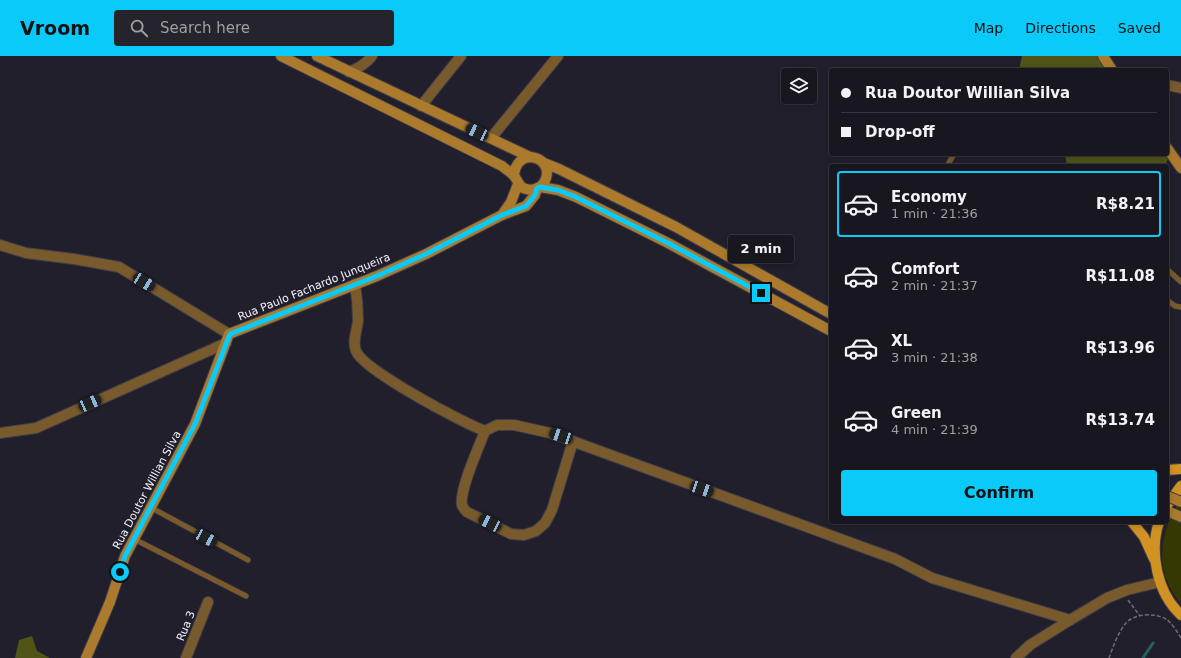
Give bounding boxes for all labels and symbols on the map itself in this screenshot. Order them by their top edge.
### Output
car [464,121,490,143]
callout: 2 min [728,235,794,263]
street label: Rua Paulo Fachardo Junqueira [236,250,392,324]
car [131,271,157,293]
route end [752,284,770,302]
car [77,393,103,413]
car [548,426,574,446]
street label: Rua Doutor Willian Silva [110,429,184,551]
car [689,479,715,499]
car [477,512,503,534]
car [193,527,219,549]
route start [111,563,129,581]
street label: Rua 3 [174,609,198,643]

